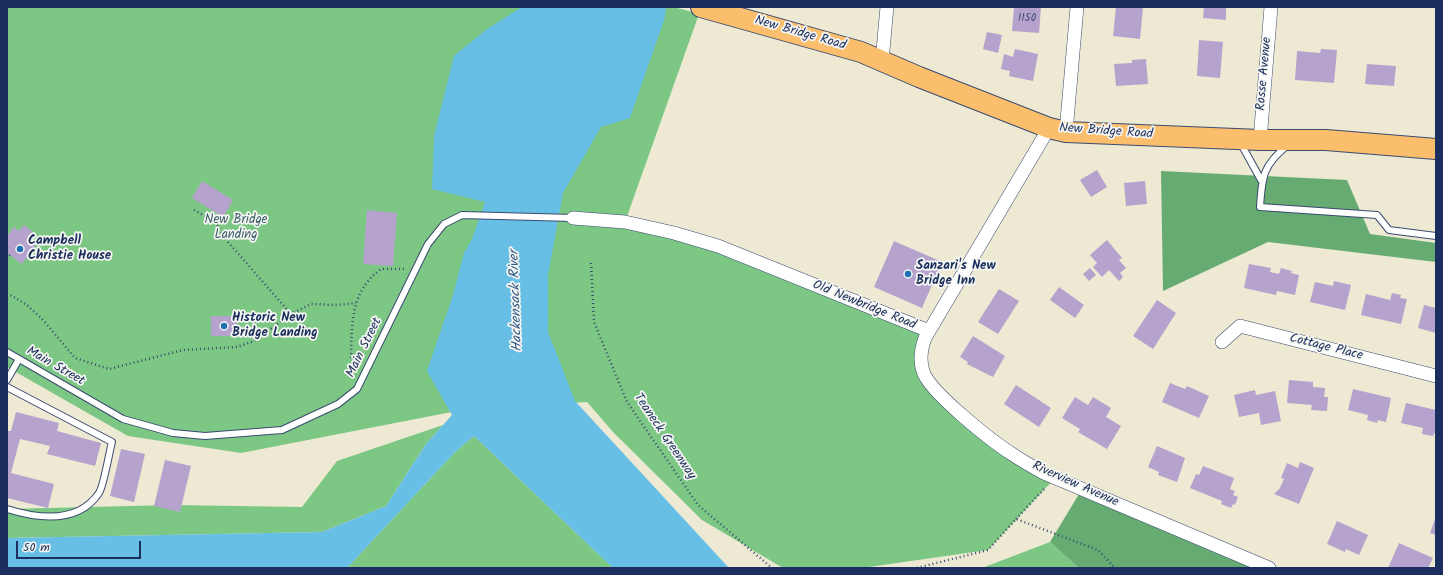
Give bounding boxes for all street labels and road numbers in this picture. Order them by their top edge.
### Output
street label: New Bridge Road [753,14,847,54]
street label: Rosse Avenue [1254,37,1276,111]
street label: New Bridge Road [1059,121,1153,143]
street label: Old Newbridge Road [810,278,918,334]
street label: Main Street [344,316,386,380]
street label: Cottage Place [1288,331,1364,365]
street label: Main Street [23,344,87,390]
street label: Teaneck Greenway [629,391,699,483]
street label: Riverview Avenue [1029,459,1121,511]

